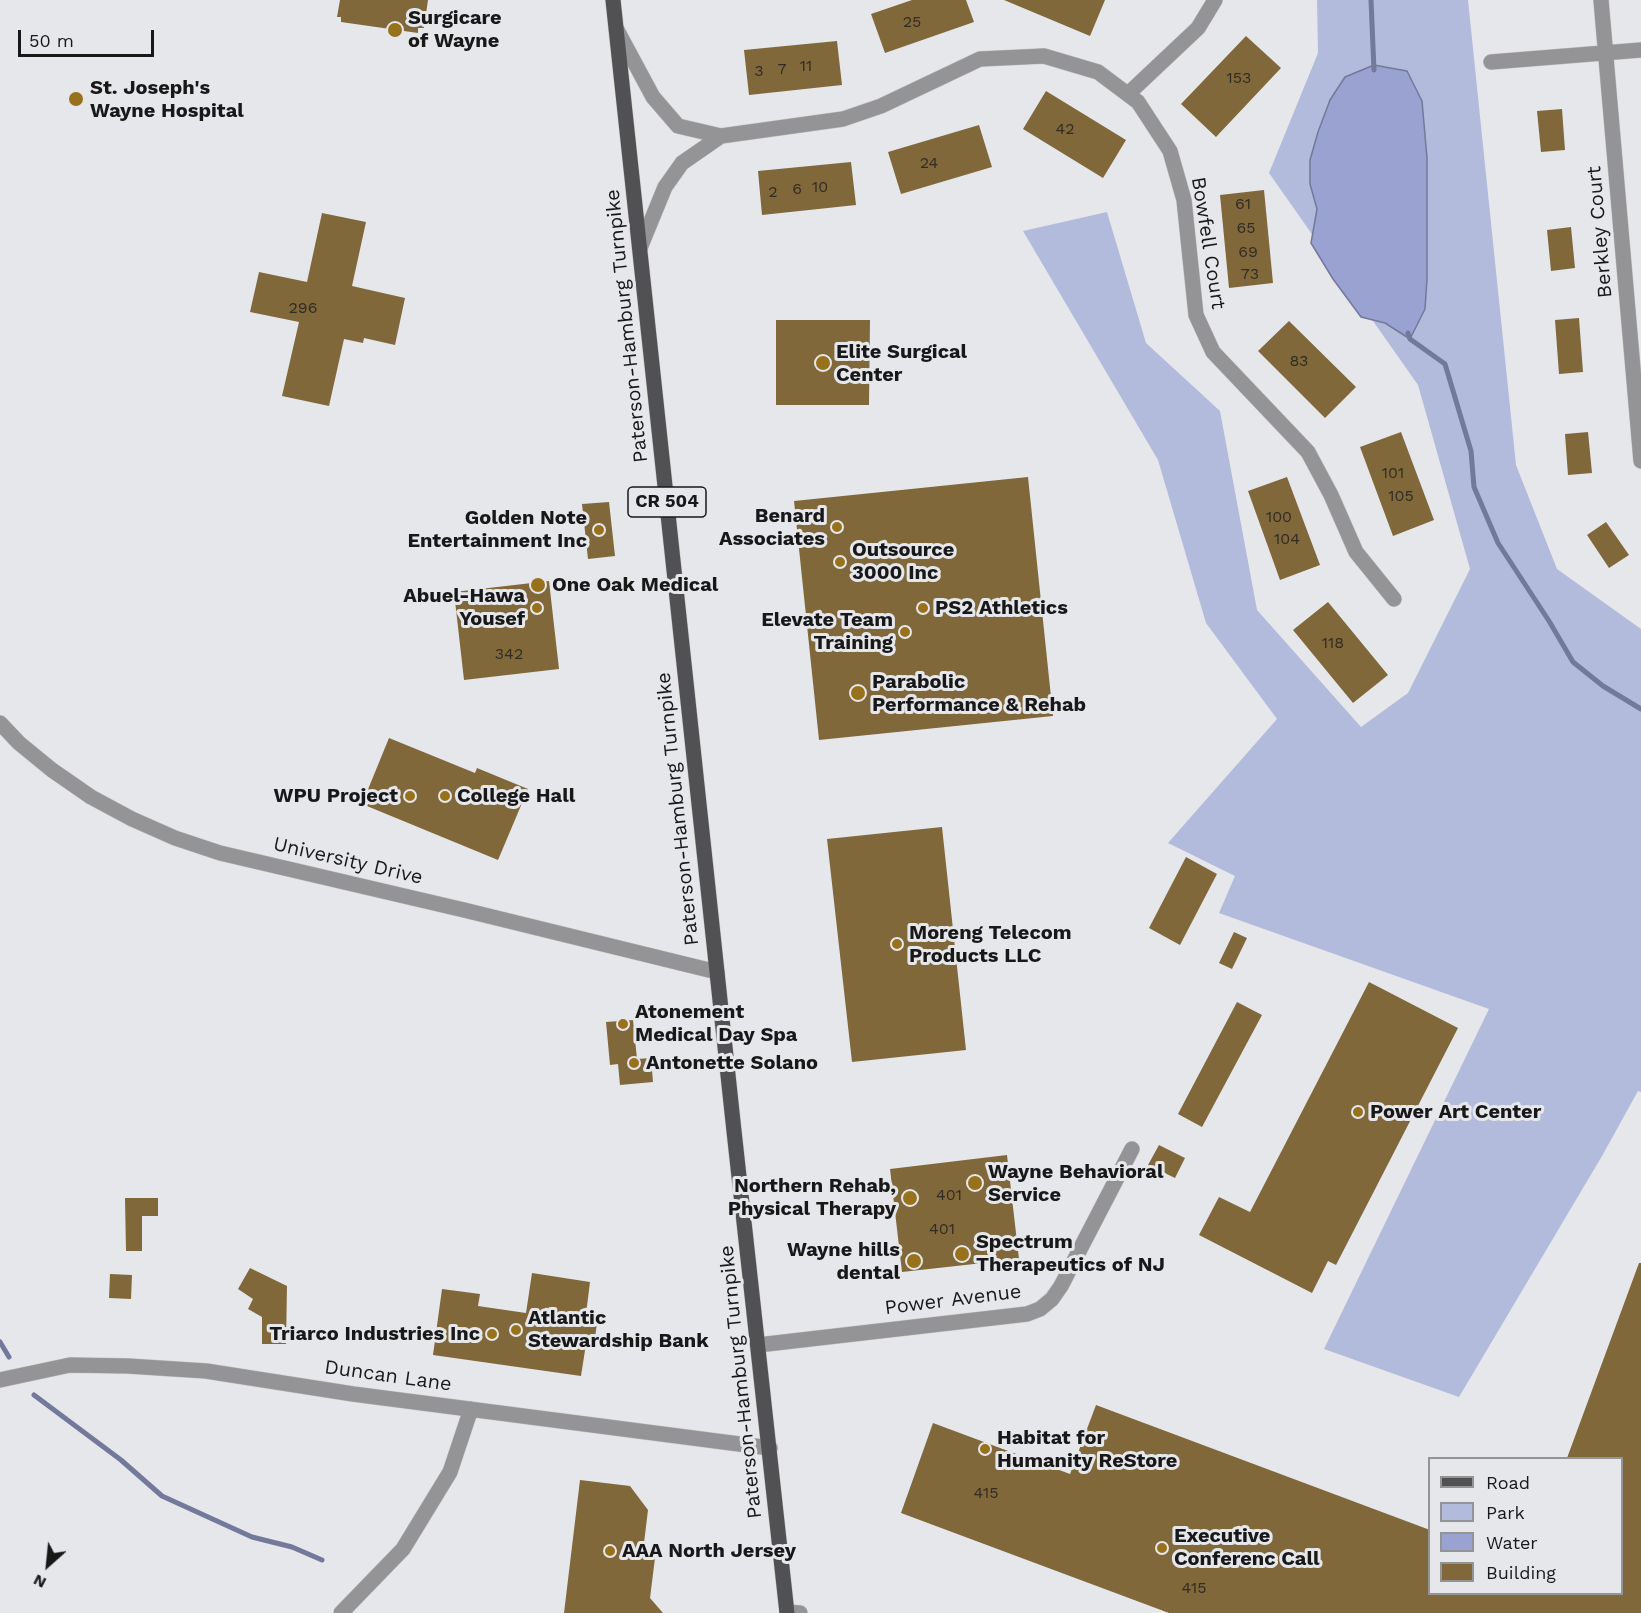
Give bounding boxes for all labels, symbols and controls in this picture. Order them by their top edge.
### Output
place label: Surgicare of Wayne [408,6,502,53]
house number: 25 [903,12,921,32]
scale bar [21,18,158,56]
marker: Surgicare of Wayne [386,21,404,39]
text: 50 m [29,30,74,51]
house number: 11 [800,56,812,76]
house number: 7 [778,59,786,79]
house number: 3 [754,61,764,81]
house number: 153 [1227,68,1251,88]
place label: St. Joseph's Wayne Hospital [90,76,244,123]
marker: St. Joseph's Wayne Hospital [67,90,85,108]
house number: 42 [1055,119,1075,139]
house number: 24 [920,153,938,173]
street label: Berkley Court [1582,165,1618,299]
street label: Bowfell Court [1186,175,1230,311]
house number: 10 [812,177,828,197]
house number: 6 [792,179,802,199]
house number: 2 [768,182,778,202]
street label: Paterson-Hamburg Turnpike [601,188,653,464]
house number: 61 [1235,194,1251,214]
house number: 65 [1236,218,1256,238]
house number: 69 [1238,242,1258,262]
house number: 73 [1241,264,1259,284]
house number: 296 [289,298,317,318]
place label: Elite Surgical Center [836,340,967,387]
house number: 83 [1290,351,1308,371]
marker: Elite Surgical Center [814,354,832,372]
house number: 101 [1382,463,1404,483]
house number: 105 [1388,486,1414,506]
road number: CR 504 [628,487,706,517]
place label: Benard Associates [719,504,825,551]
place label: Golden Note Entertainment Inc [407,506,587,553]
house number: 100 [1266,507,1292,527]
marker: Benard Associates [830,520,844,534]
marker: Golden Note Entertainment Inc [592,523,606,537]
house number: 104 [1274,529,1300,549]
place label: Outsource 3000 Inc [852,538,954,585]
marker: Outsource 3000 Inc [833,555,847,569]
place label: One Oak Medical [552,573,718,597]
marker: One Oak Medical [529,576,547,594]
place label: Abuel-Hawa Yousef [403,584,525,631]
place label: PS2 Athletics [935,596,1068,620]
marker: Abuel-Hawa Yousef [530,601,544,615]
marker: PS2 Athletics [916,601,930,615]
place label: Elevate Team Training [761,608,893,655]
marker: Elevate Team Training [898,625,912,639]
house number: 118 [1322,633,1344,653]
house number: 342 [495,644,523,664]
place label: Parabolic Performance & Rehab [872,670,1086,717]
street label: Paterson-Hamburg Turnpike [652,671,704,947]
marker: Parabolic Performance & Rehab [849,684,867,702]
place label: WPU Project [273,784,398,808]
place label: College Hall [457,784,575,808]
marker: WPU Project [403,789,417,803]
marker: College Hall [438,789,452,803]
street label: University Drive [271,832,425,890]
place label: Moreng Telecom Products LLC [909,921,1072,968]
marker: Moreng Telecom Products LLC [890,937,904,951]
place label: Atonement Medical Day Spa [635,1000,797,1047]
marker: Atonement Medical Day Spa [616,1017,630,1031]
place label: Antonette Solano [646,1051,818,1075]
marker: Antonette Solano [627,1056,641,1070]
place label: Power Art Center [1370,1100,1541,1124]
marker: Power Art Center [1351,1105,1365,1119]
place label: Wayne Behavioral Service [988,1160,1163,1207]
place label: Northern Rehab, Physical Therapy [728,1174,896,1221]
marker: Wayne Behavioral Service [966,1174,984,1192]
house number: 401 [936,1185,962,1205]
marker: Northern Rehab, Physical Therapy [901,1189,919,1207]
house number: 401 [929,1219,955,1239]
place label: Spectrum Therapeutics of NJ [976,1230,1165,1277]
place label: Wayne hills dental [787,1238,900,1285]
street label: Paterson-Hamburg Turnpike [715,1244,767,1520]
marker: Spectrum Therapeutics of NJ [953,1245,971,1263]
marker: Wayne hills dental [905,1252,923,1270]
street label: Power Avenue [883,1280,1023,1320]
place label: Atlantic Stewardship Bank [528,1306,709,1353]
place label: Triarco Industries Inc [269,1322,480,1346]
marker: Atlantic Stewardship Bank [509,1323,523,1337]
marker: Triarco Industries Inc [485,1327,499,1341]
street label: Duncan Lane [323,1355,453,1397]
place label: Habitat for Humanity ReStore [997,1426,1177,1473]
marker: Habitat for Humanity ReStore [978,1442,992,1456]
legend [1428,1457,1623,1595]
text: Road [1486,1472,1530,1493]
house number: 415 [973,1483,999,1503]
text: Park [1486,1502,1525,1523]
place label: Executive Conferenc Call [1174,1524,1320,1571]
text: Water [1486,1532,1538,1553]
north arrow [18,1535,78,1595]
place label: AAA North Jersey [622,1539,796,1563]
marker: Executive Conferenc Call [1155,1541,1169,1555]
marker: AAA North Jersey [603,1544,617,1558]
text: Building [1486,1562,1556,1583]
text: N [30,1570,49,1593]
house number: 415 [1181,1578,1207,1598]

